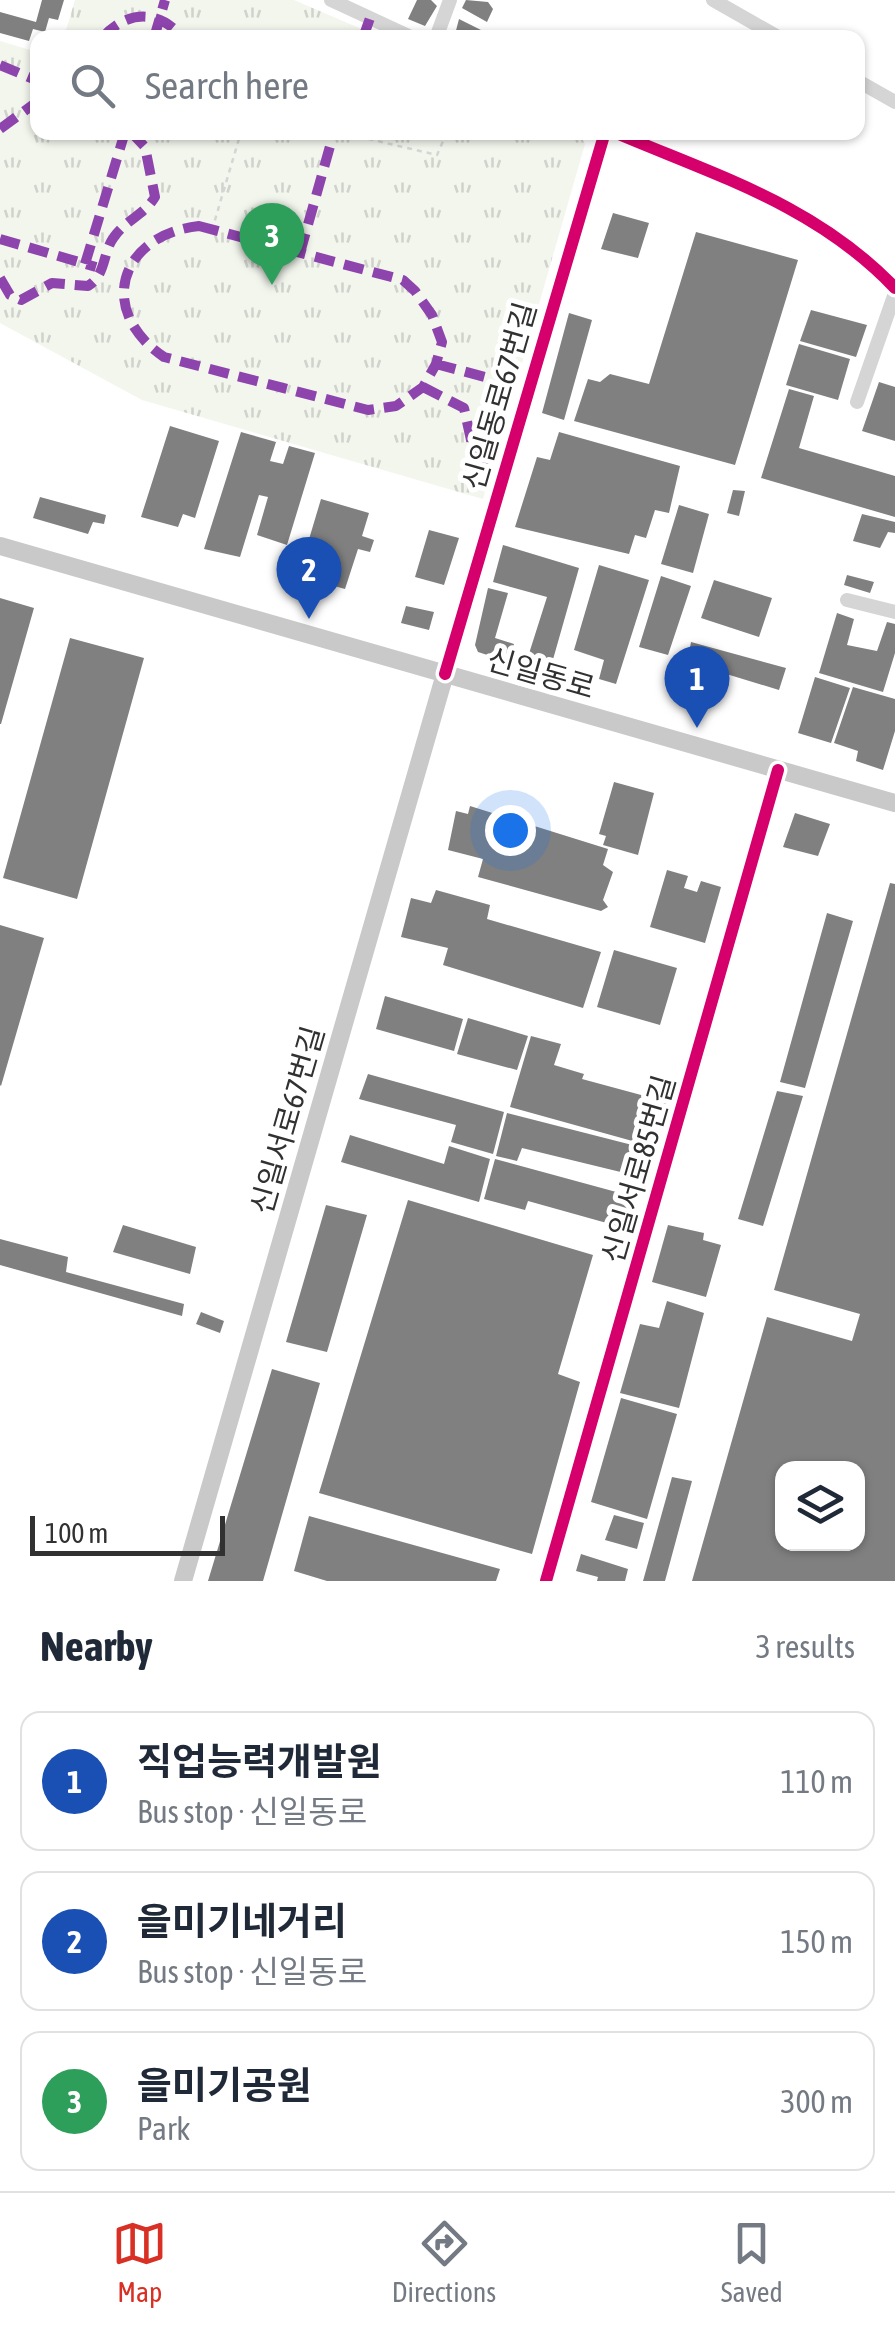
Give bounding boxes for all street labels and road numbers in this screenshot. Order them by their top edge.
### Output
street label: 신일동로67번길 [456,298,542,494]
street label: 신일동로 [483,641,599,705]
street label: 신일서로67번길 [244,1022,330,1218]
street label: 신일서로85번길 [595,1071,681,1267]

